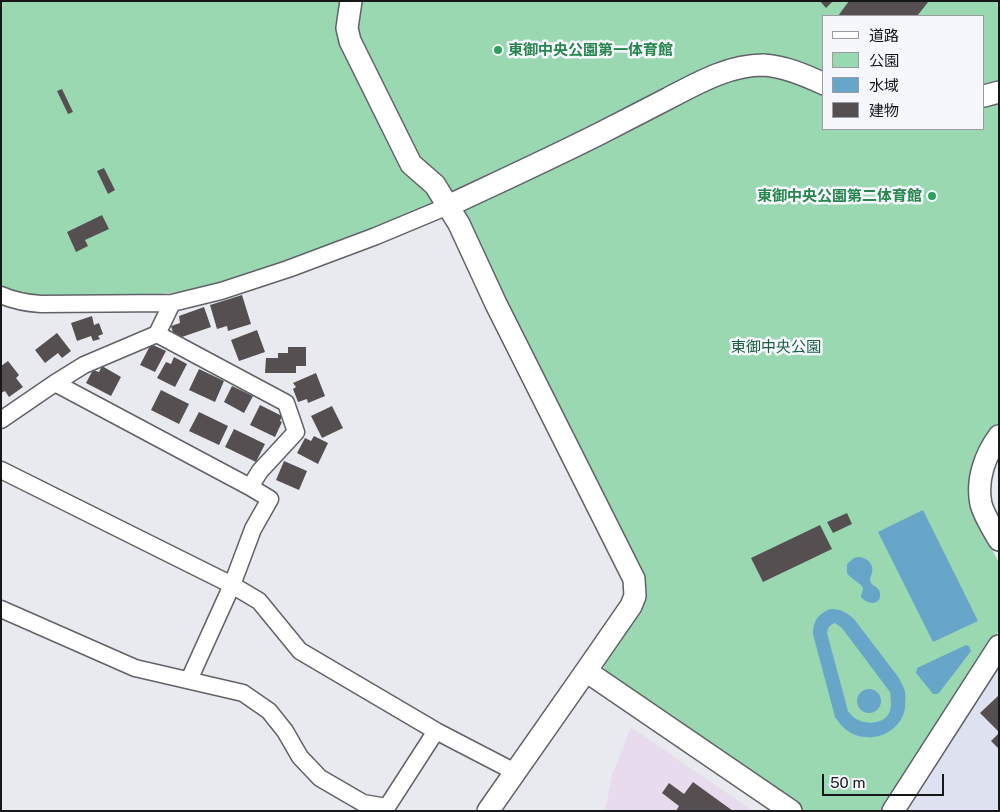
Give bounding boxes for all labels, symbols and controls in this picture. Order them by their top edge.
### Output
legend [822,15,985,130]
text: 道路 [869,27,899,44]
place label: 東御中央公園第一体育館 [508,41,673,59]
marker: 東御中央公園第一体育館 [492,44,504,56]
text: 公園 [869,52,899,69]
text: 水域 [869,77,899,94]
text: 建物 [869,102,899,119]
place label: 東御中央公園第二体育館 [757,187,922,205]
marker: 東御中央公園第二体育館 [926,190,938,202]
park label: 東御中央公園 [731,338,821,356]
scale bar [825,764,948,796]
text: 50 m [830,774,865,791]

